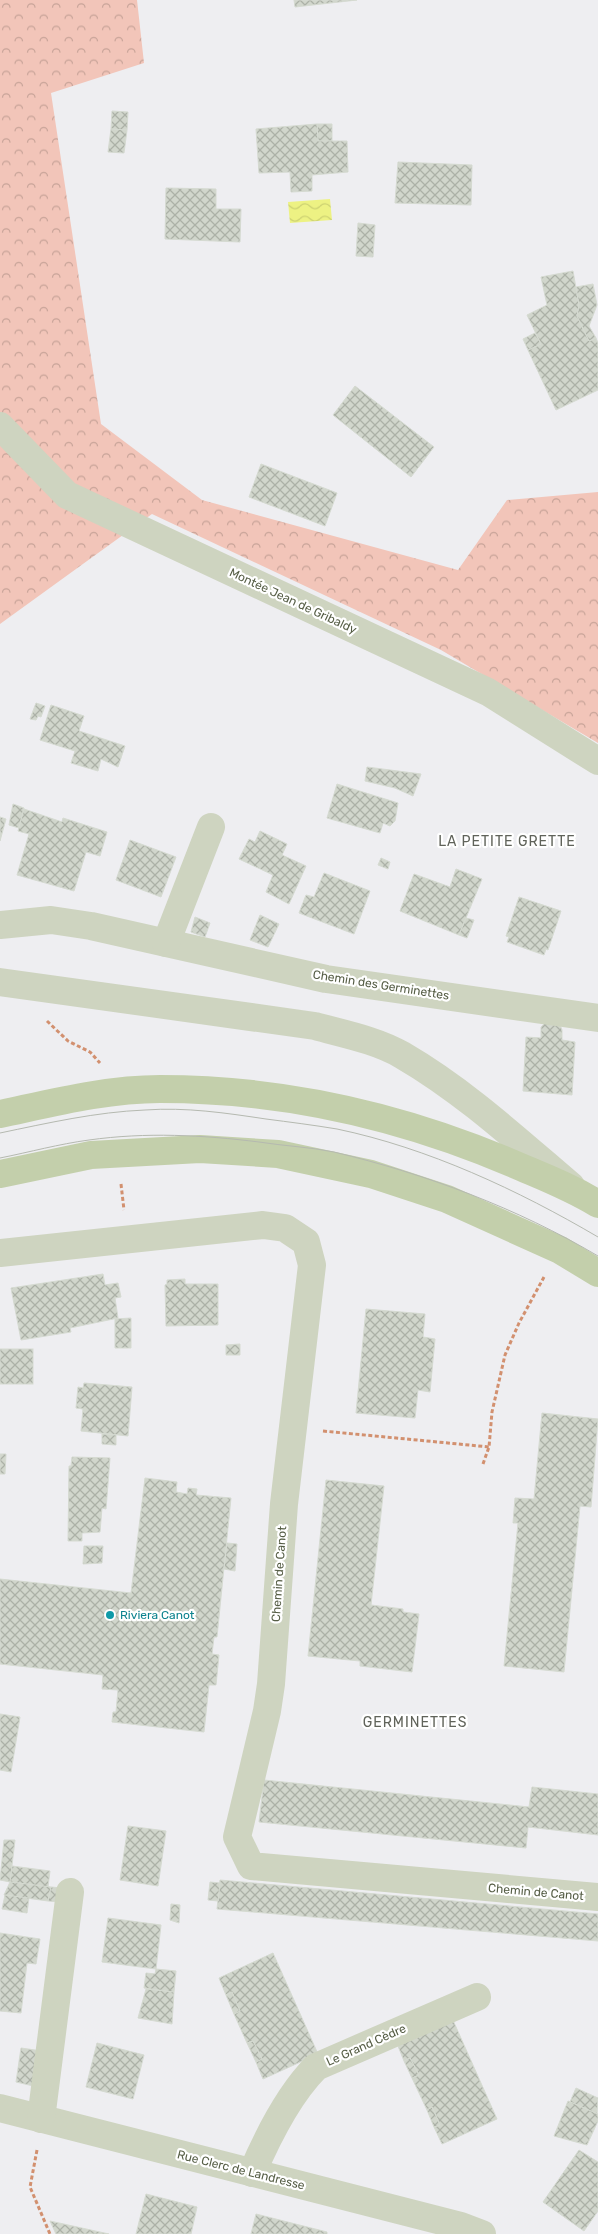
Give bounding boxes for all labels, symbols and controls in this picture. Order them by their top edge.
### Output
street label: Montée Jean de Gribaldy [227,565,359,637]
district label: LA PETITE GRETTE [438,833,576,850]
street label: Chemin des Germinettes [312,967,450,1003]
street label: Chemin de Canot [269,1525,289,1622]
place label: Riviera Canot [120,1608,195,1622]
marker: Riviera Canot [104,1609,116,1621]
district label: GERMINETTES [363,1714,467,1731]
street label: Chemin de Canot [488,1881,585,1903]
street label: Le Grand Cèdre [324,2021,408,2069]
street label: Rue Clerc de Landresse [176,2147,307,2193]

